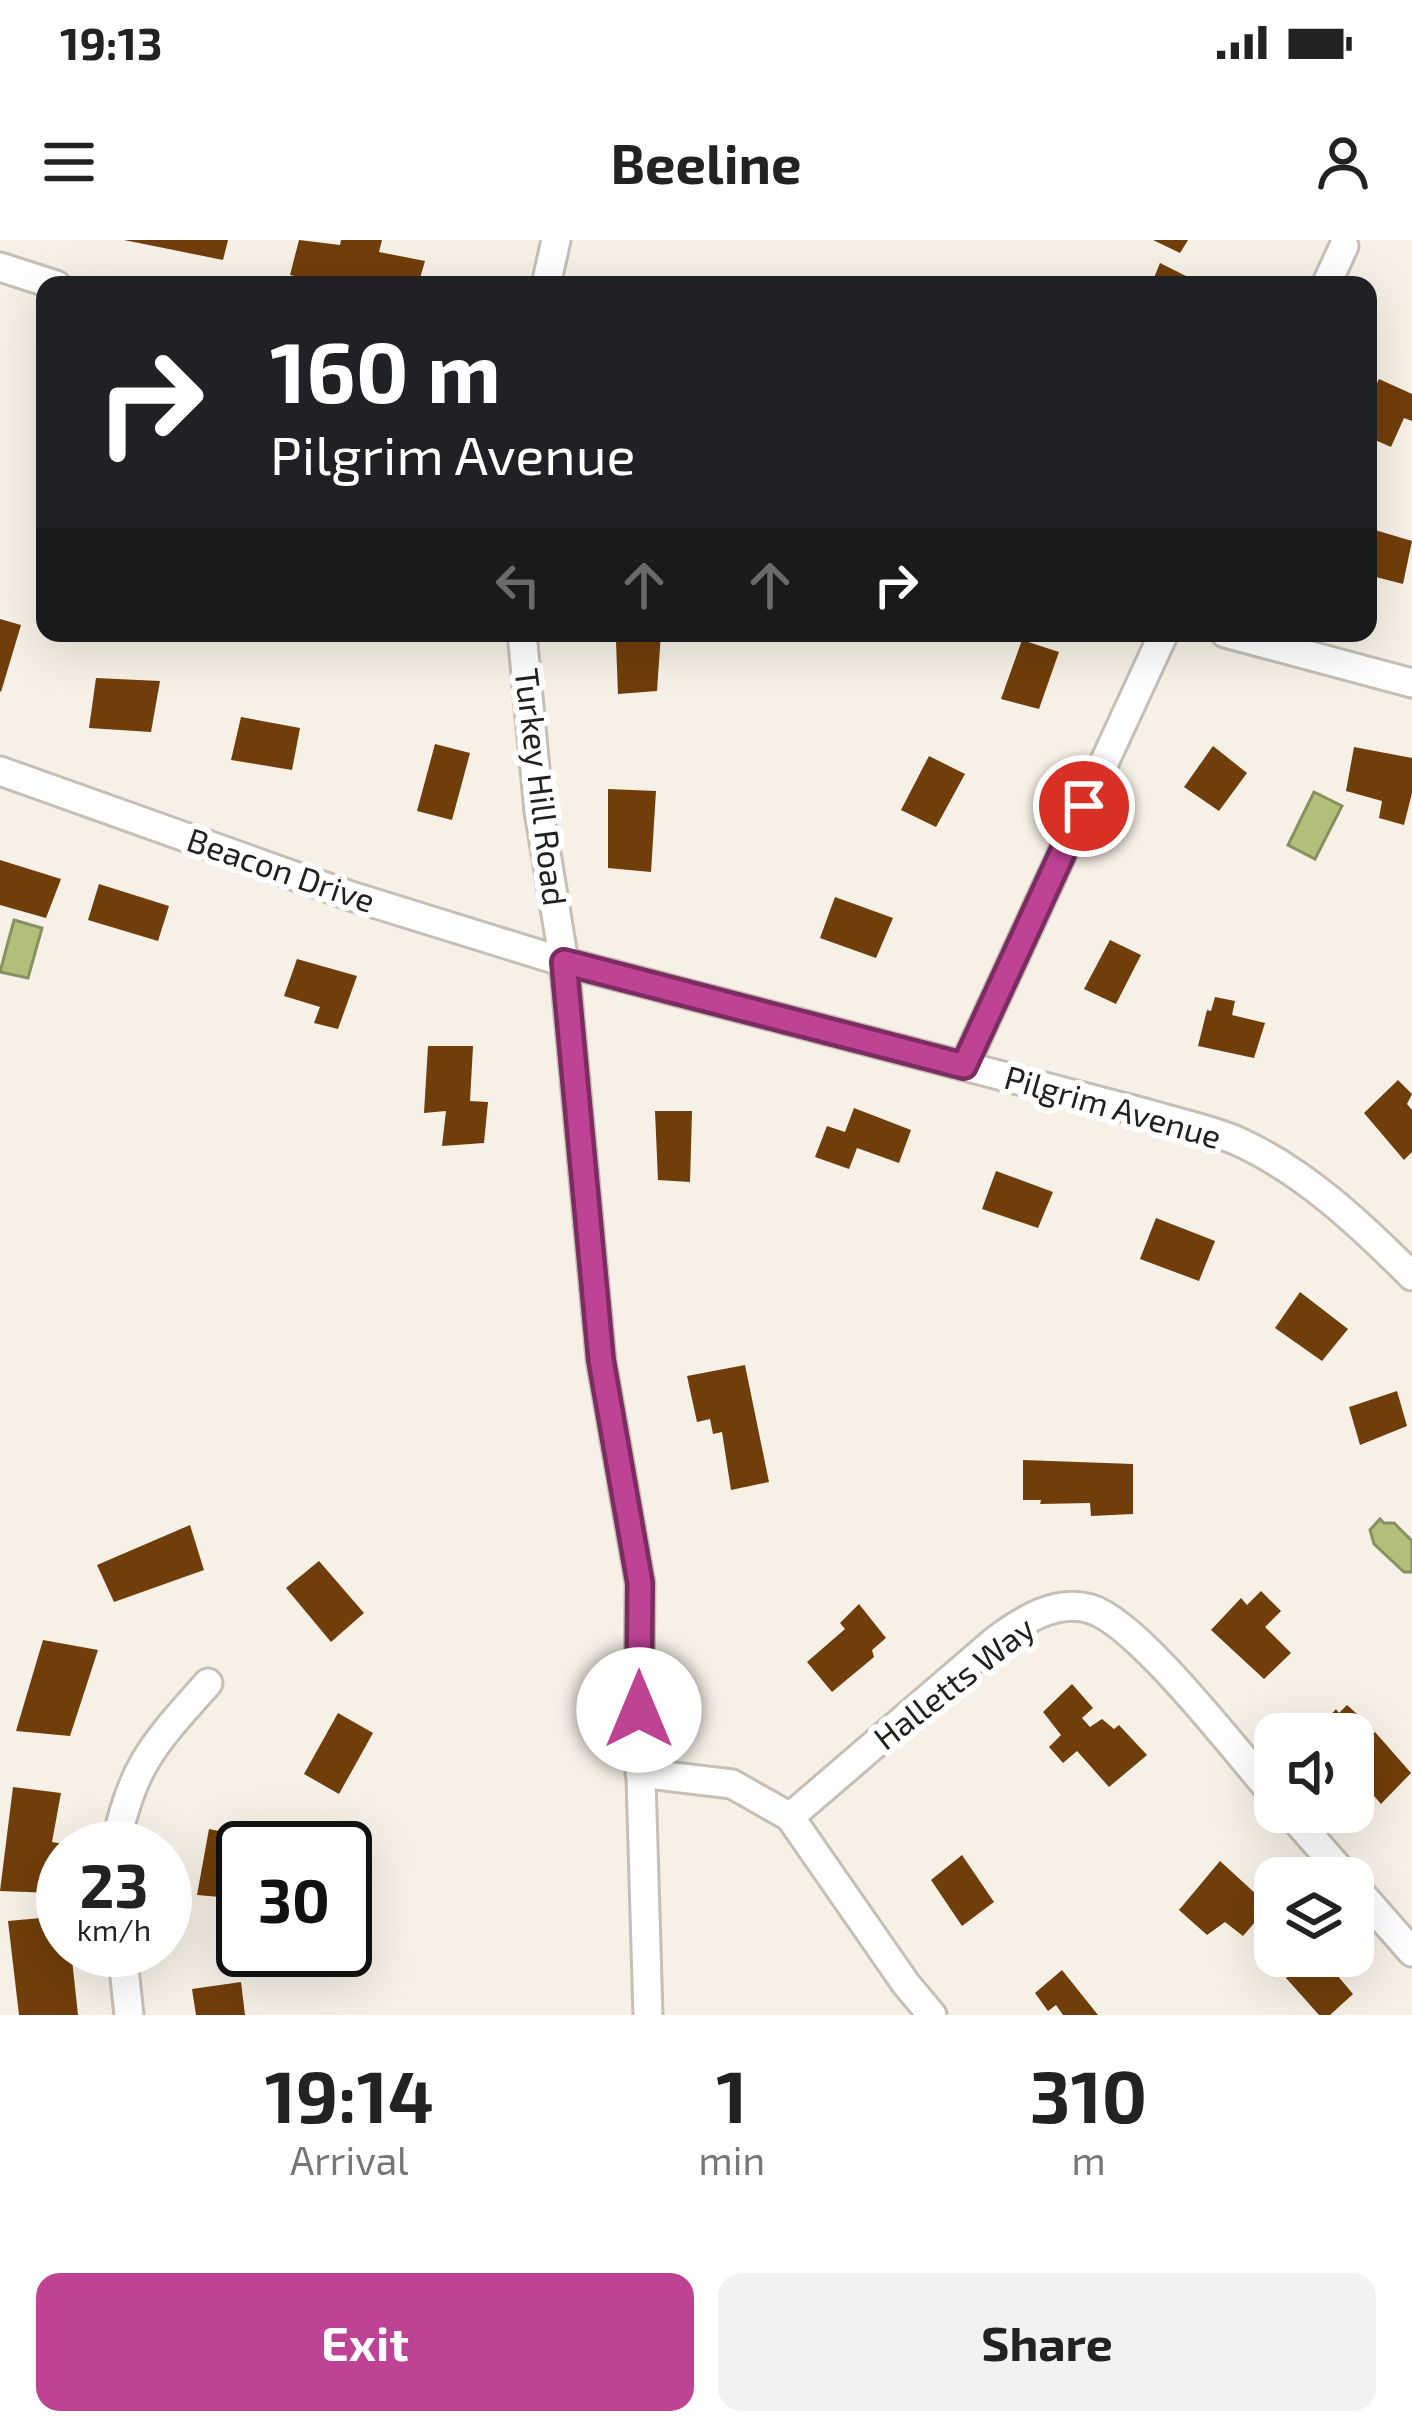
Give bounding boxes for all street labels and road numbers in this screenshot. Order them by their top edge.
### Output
street label: Turkey Hill Road [508,666,576,908]
street label: Beacon Drive [182,818,380,920]
street label: Pilgrim Avenue [1000,1056,1226,1156]
street label: Halletts Way [865,1607,1042,1757]

